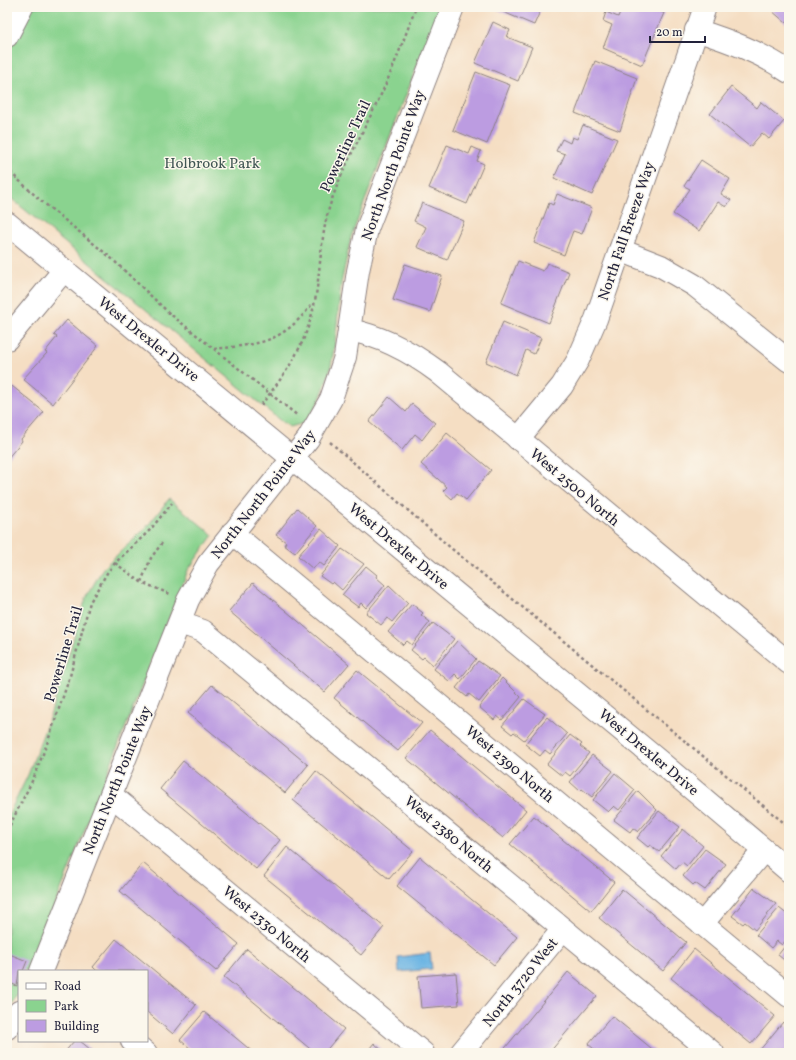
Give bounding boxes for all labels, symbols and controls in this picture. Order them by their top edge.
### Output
scale bar [650,18,705,44]
text: 20 m [656,25,683,41]
street label: North North Pointe Way [357,87,431,244]
street label: Powerline Trail [316,97,377,196]
park label: Holbrook Park [164,154,260,175]
street label: North Fall Breeze Way [594,159,661,304]
street label: West Drexler Drive [93,293,203,388]
street label: North North Pointe Way [207,426,321,564]
street label: West 2500 North [525,444,624,532]
street label: West Drexler Drive [343,499,453,595]
street label: Powerline Trail [40,604,89,705]
street label: North North Pointe Way [79,703,158,858]
street label: West Drexler Drive [593,705,703,801]
street label: West 2390 North [460,722,558,809]
street label: West 2380 North [399,792,497,879]
street label: West 2330 North [217,882,315,969]
street label: North 3720 West [479,934,564,1032]
legend [18,970,148,1042]
text: Road [54,979,81,995]
text: Park [54,999,79,1015]
text: Building [54,1019,99,1035]

